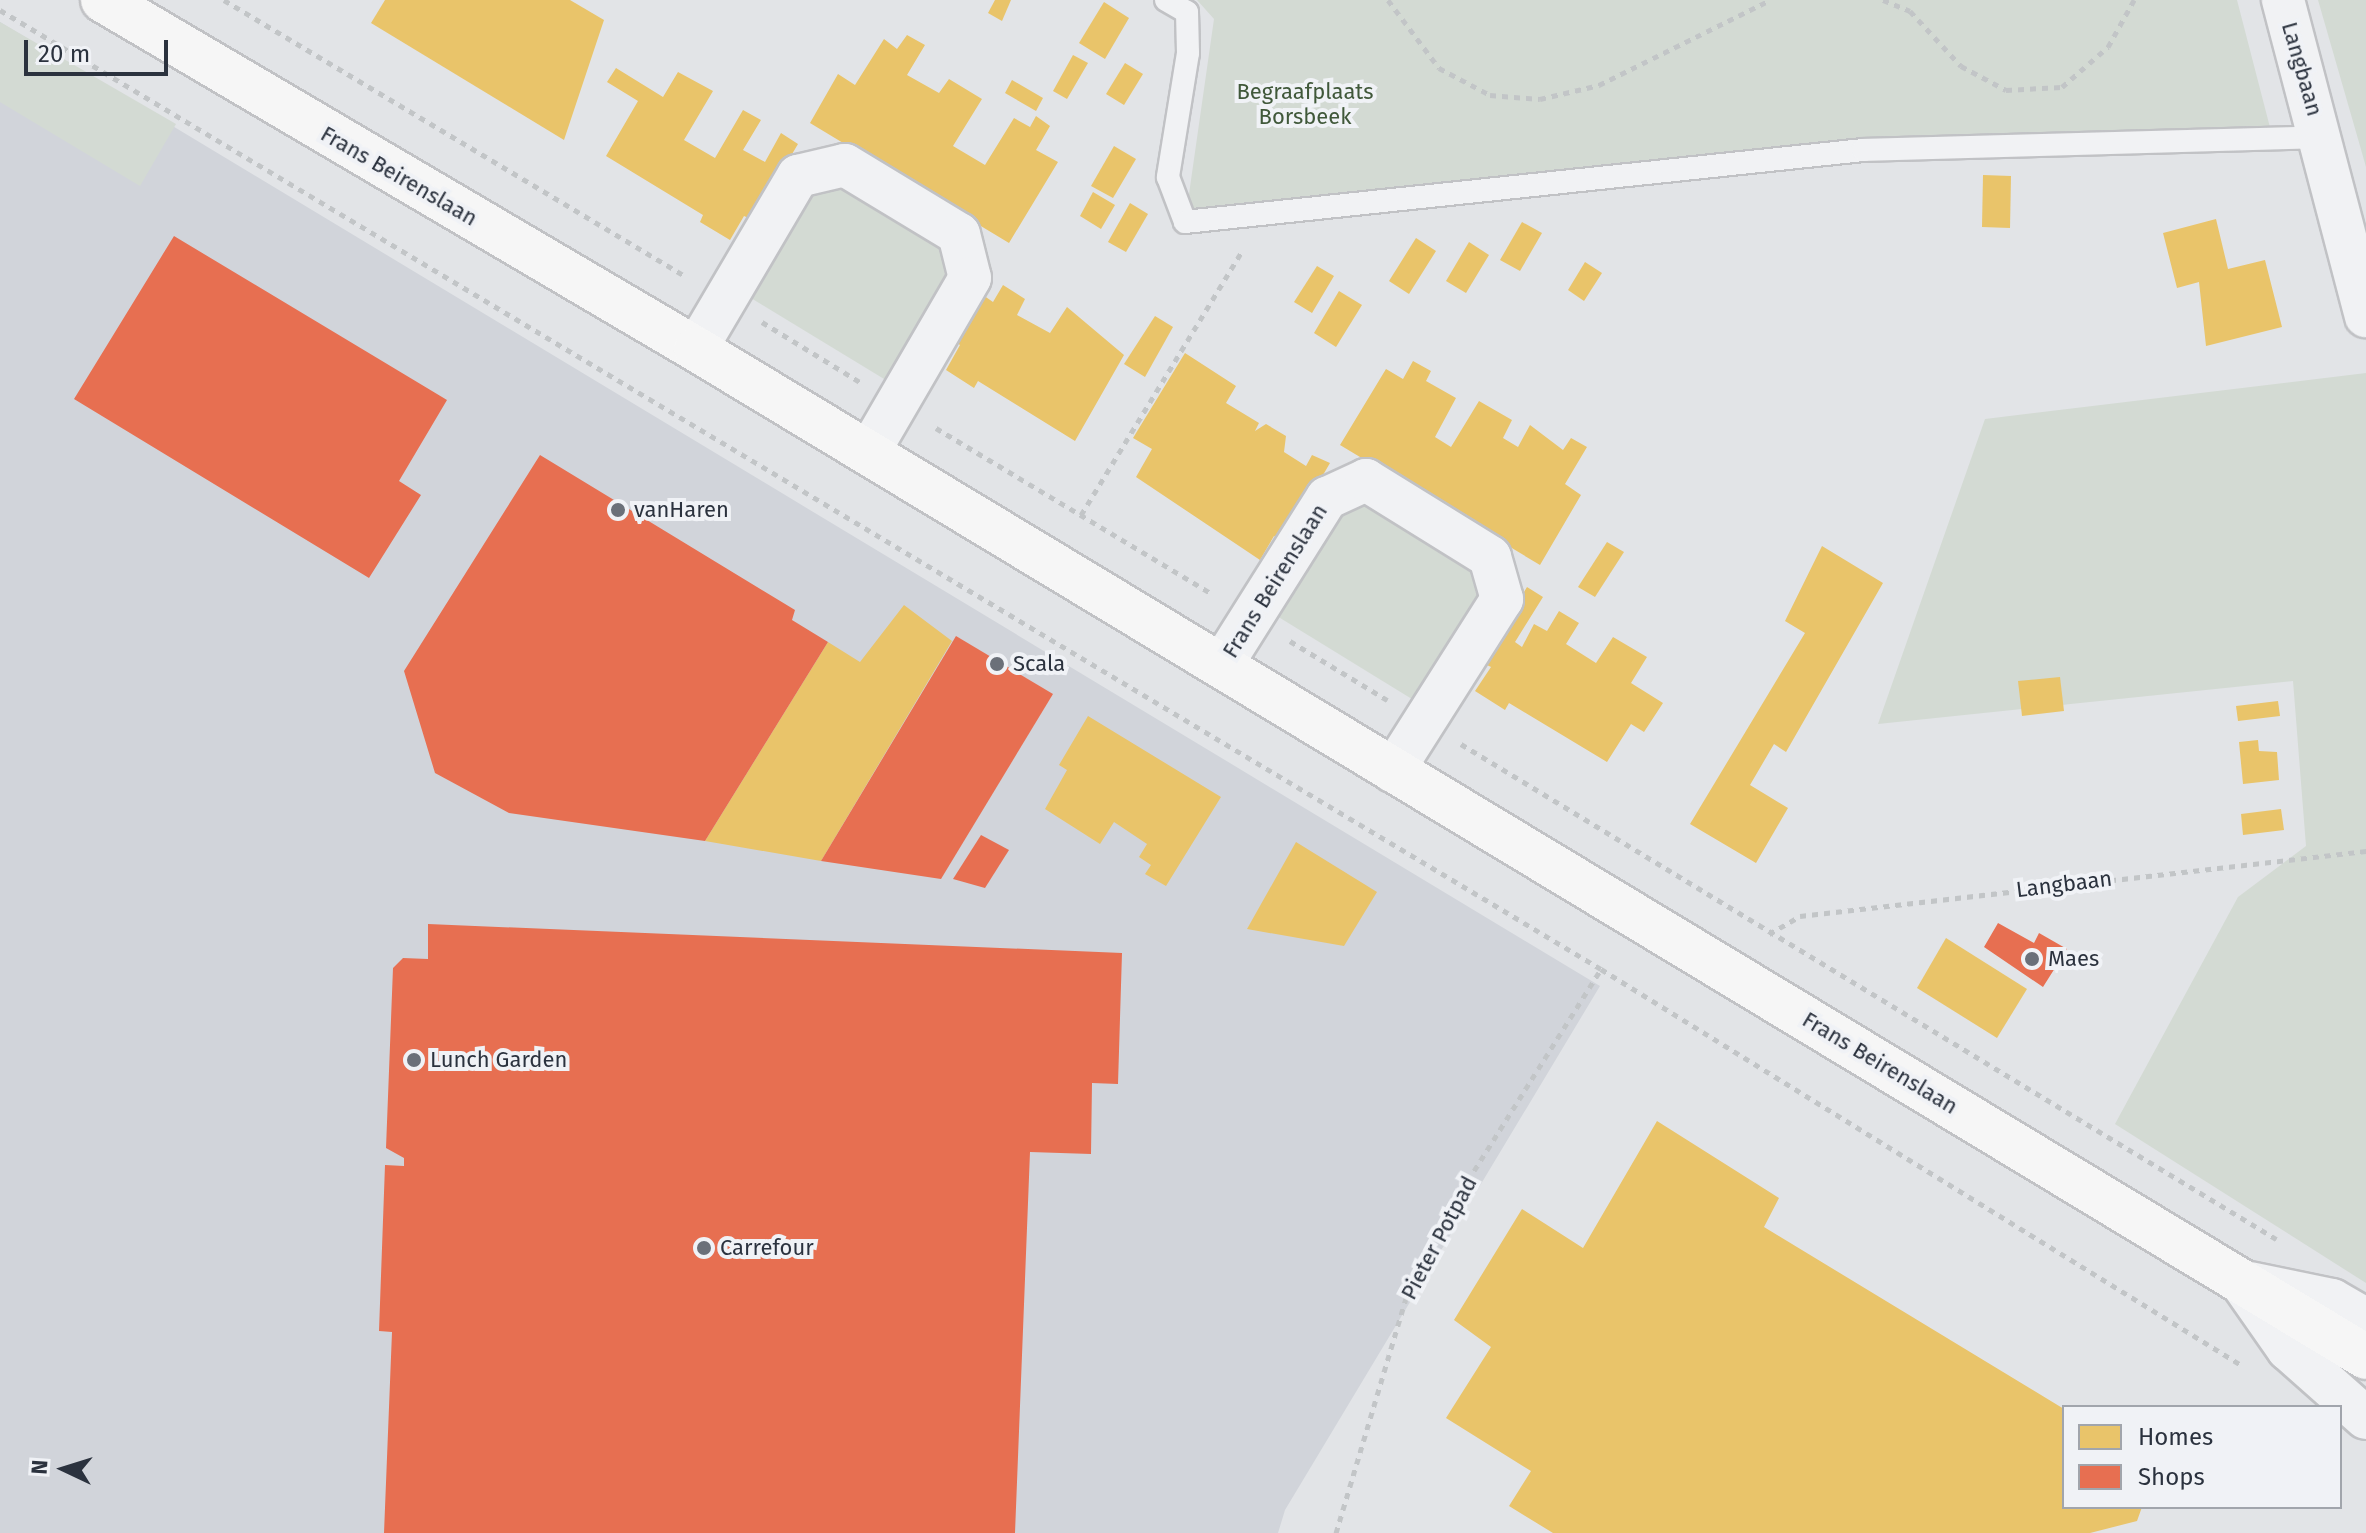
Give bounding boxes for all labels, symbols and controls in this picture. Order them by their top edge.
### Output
street label: Langbaan [2276,19,2328,119]
scale bar [28,24,172,74]
text: 20 m [38,40,90,68]
park label: Begraafplaats Borsbeek [1236,78,1374,130]
street label: Frans Beirenslaan [316,120,482,232]
place label: vanHaren [634,497,729,523]
street label: Frans Beirenslaan [1217,499,1333,663]
marker: vanHaren [609,501,627,519]
place label: Scala [1013,651,1065,677]
marker: Scala [988,655,1006,673]
street label: Langbaan [2014,865,2114,903]
place label: Maes [2048,946,2099,972]
marker: Maes [2023,950,2041,968]
street label: Frans Beirenslaan [1798,1006,1962,1120]
place label: Lunch Garden [430,1047,567,1073]
marker: Lunch Garden [405,1051,423,1069]
street label: Pieter Potpad [1395,1172,1483,1304]
place label: Carrefour [720,1235,814,1261]
marker: Carrefour [695,1239,713,1257]
legend [2062,1405,2342,1509]
text: Homes [2138,1423,2213,1451]
north arrow [24,1429,104,1509]
text: N [26,1459,54,1476]
text: Shops [2138,1463,2205,1491]

